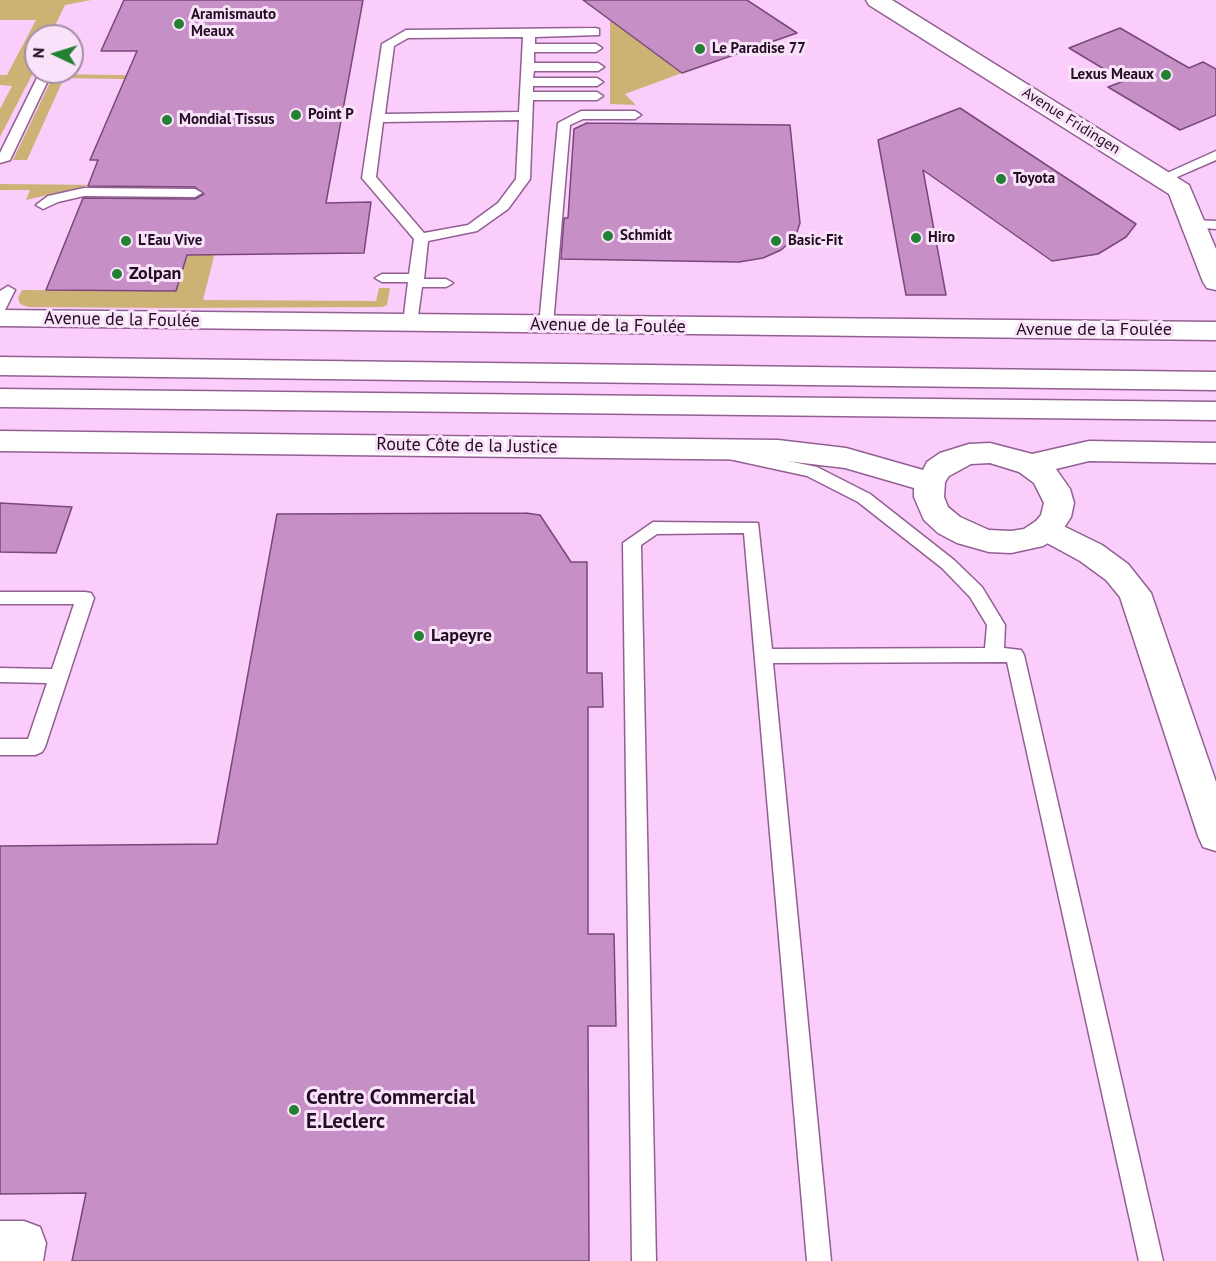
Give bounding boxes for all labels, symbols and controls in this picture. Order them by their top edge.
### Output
place label: Aramismauto Meaux [191,6,276,41]
marker: Aramismauto Meaux [172,17,186,31]
north arrow [24,24,84,84]
place label: Le Paradise 77 [712,40,806,58]
marker: Le Paradise 77 [693,42,707,56]
text: N [28,47,48,59]
place label: Lexus Meaux [1070,66,1154,84]
marker: Lexus Meaux [1159,68,1173,82]
street label: Avenue Fridingen [1019,84,1123,158]
place label: Point P [308,106,354,124]
marker: Point P [289,108,303,122]
place label: Mondial Tissus [179,111,275,129]
marker: Mondial Tissus [160,113,174,127]
place label: Toyota [1013,170,1055,188]
marker: Toyota [994,172,1008,186]
place label: Schmidt [620,227,672,245]
marker: Schmidt [601,229,615,243]
place label: Hiro [928,229,955,247]
marker: Hiro [909,231,923,245]
place label: L'Eau Vive [138,232,202,250]
place label: Basic-Fit [788,232,843,250]
marker: L'Eau Vive [119,234,133,248]
marker: Basic-Fit [769,234,783,248]
place label: Zolpan [129,263,181,285]
marker: Zolpan [110,267,124,281]
street label: Avenue de la Foulée [44,308,200,332]
street label: Avenue de la Foulée [530,314,686,338]
street label: Avenue de la Foulée [1016,319,1172,341]
street label: Route Côte de la Justice [376,434,558,458]
place label: Lapeyre [431,625,492,647]
marker: Lapeyre [412,629,426,643]
place label: Centre Commercial E.Leclerc [306,1085,475,1135]
marker: Centre Commercial E.Leclerc [287,1103,301,1117]

